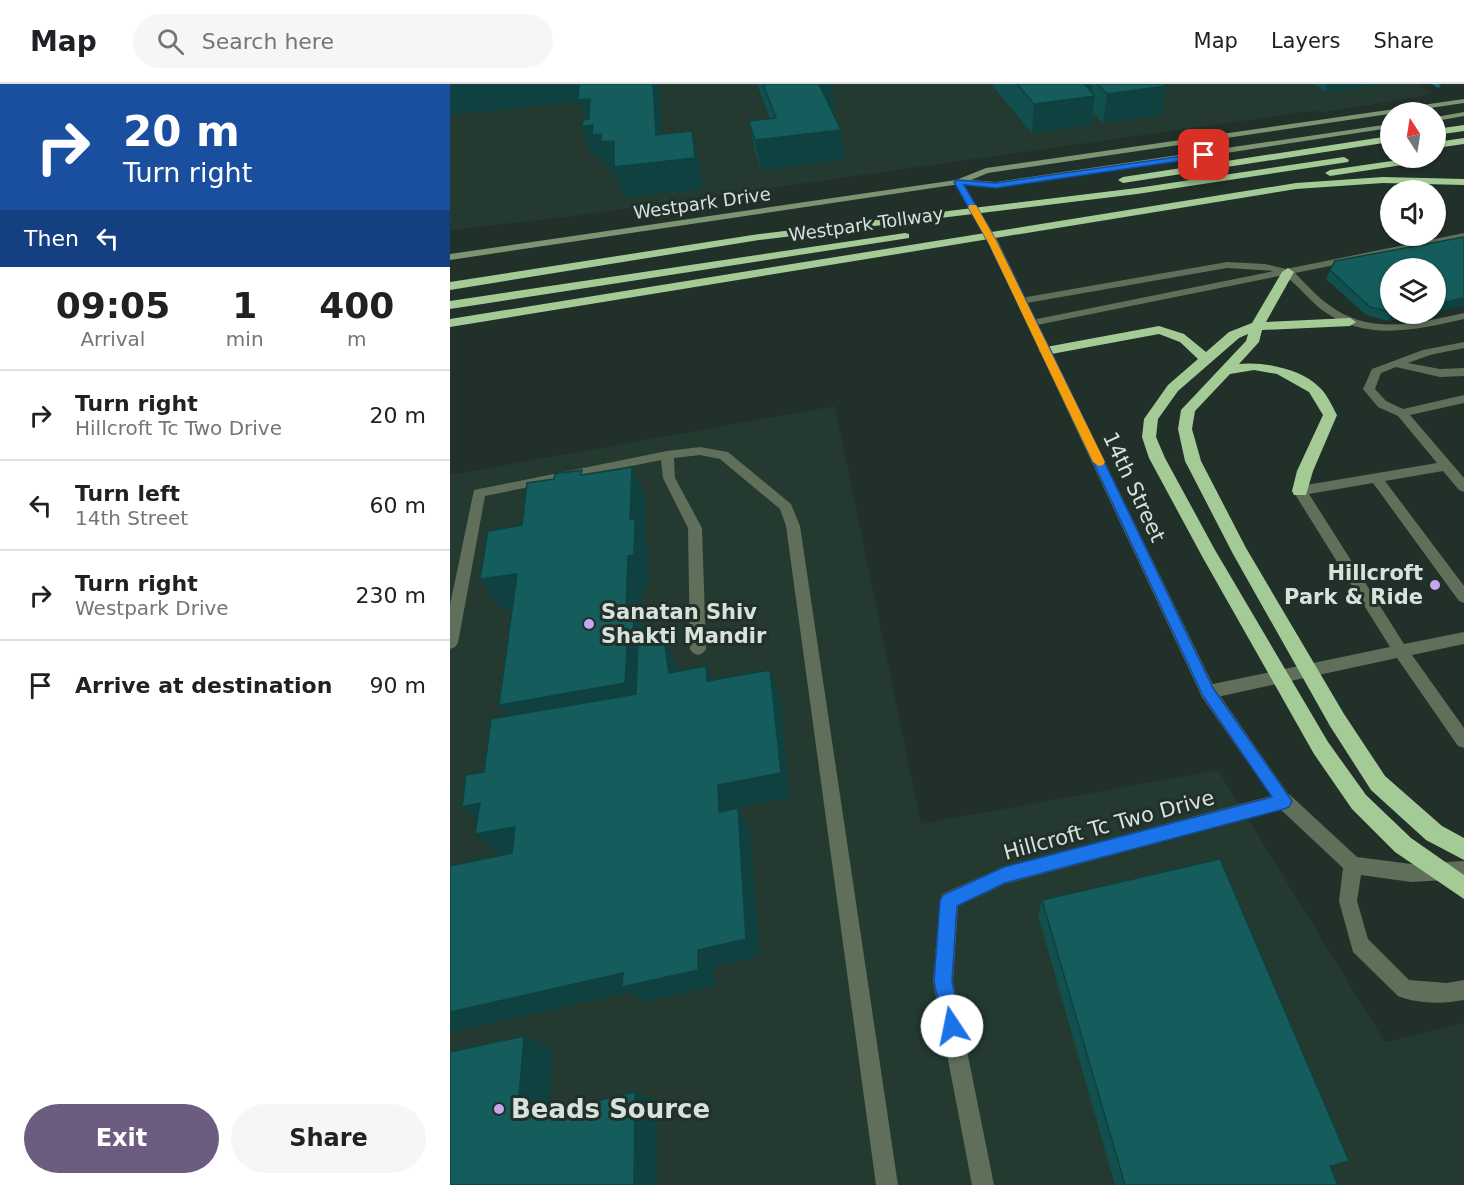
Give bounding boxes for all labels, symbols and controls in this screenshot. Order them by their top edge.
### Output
search box [133,14,553,68]
text: Map [30,25,97,58]
icon: search [154,25,187,58]
text: Search here [202,29,334,54]
text: Map [1194,29,1238,53]
text: Layers [1271,29,1340,53]
text: Share [1373,29,1434,53]
north arrow [1380,102,1446,168]
map controls [1380,102,1446,324]
text: 20 m [123,107,240,156]
icon: right [24,108,102,186]
pin [1178,129,1229,180]
icon: arrive [1187,138,1220,171]
text: Turn right [123,157,252,188]
button: sound [1380,180,1446,246]
street label: Westpark Drive [632,183,772,223]
street label: Westpark Tollway [787,203,945,245]
icon: left [91,222,124,255]
text: Then [24,226,79,251]
button: layers [1380,258,1446,324]
text: 09:05 [56,285,170,326]
text: 1 [232,285,257,326]
text: 400 [319,285,394,326]
text: Arrival [80,327,145,351]
text: min [226,327,264,351]
text: m [347,327,367,351]
text: Turn right [75,391,198,416]
icon: right [24,399,57,432]
text: 20 m [370,403,426,428]
text: Hillcroft Tc Two Drive [75,416,282,440]
street label: 14th Street [1098,428,1170,546]
text: Turn left [75,481,180,506]
icon: left [24,489,57,522]
text: 60 m [370,493,426,518]
text: 14th Street [75,506,188,530]
place label: Hillcroft Park & Ride [1284,561,1423,609]
text: Turn right [75,571,198,596]
marker: Hillcroft Park & Ride [1428,578,1442,592]
icon: right [24,579,57,612]
text: 230 m [356,583,426,608]
text: Westpark Drive [75,596,229,620]
place label: Sanatan Shiv Shakti Mandir [601,600,767,648]
marker: Sanatan Shiv Shakti Mandir [582,617,596,631]
icon: arrive [24,669,57,702]
text: Arrive at destination [75,673,332,698]
text: 90 m [370,673,426,698]
street label: Hillcroft Tc Two Drive [1001,785,1217,865]
position arrow [920,994,984,1058]
place label: Beads Source [511,1094,710,1124]
marker: Beads Source [492,1102,506,1116]
button: Exit [24,1104,219,1173]
button: Share [231,1104,426,1173]

